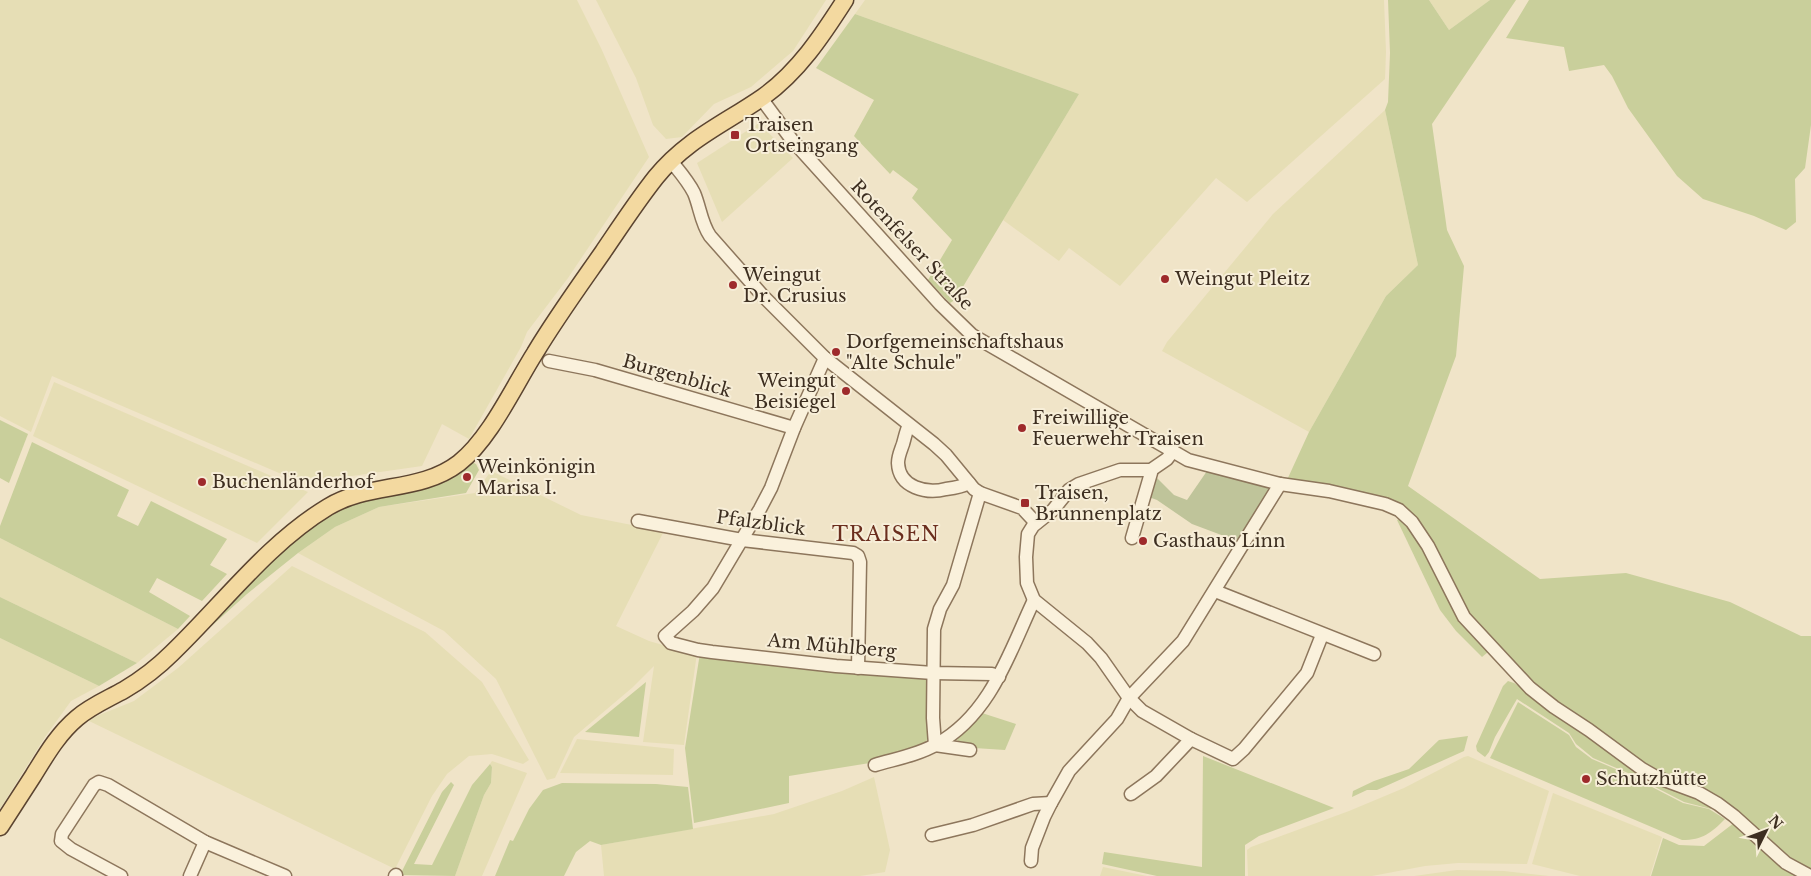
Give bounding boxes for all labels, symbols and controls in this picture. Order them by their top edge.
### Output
place label: Traisen Ortseingang [745,114,859,157]
marker: Traisen Ortseingang [729,129,741,141]
street label: Rotenfelser Straße [846,175,978,315]
place label: Weingut Dr. Crusius [742,264,846,307]
place label: Weingut Pleitz [1174,268,1310,290]
marker: Weingut Pleitz [1159,273,1171,285]
marker: Weingut Dr. Crusius [727,279,739,291]
place label: Dorfgemeinschaftshaus "Alte Schule" [846,331,1064,374]
marker: Dorfgemeinschaftshaus "Alte Schule" [830,346,842,358]
street label: Burgenblick [620,350,734,402]
place label: Weingut Beisiegel [754,370,836,413]
marker: Weingut Beisiegel [840,385,852,397]
place label: Freiwillige Feuerwehr Traisen [1032,407,1204,450]
marker: Freiwillige Feuerwehr Traisen [1016,422,1028,434]
place label: Weinkönigin Marisa I. [476,456,596,499]
place label: Buchenländerhof [212,471,376,493]
marker: Weinkönigin Marisa I. [461,471,473,483]
marker: Buchenländerhof [196,476,208,488]
place label: Traisen, Brunnenplatz [1035,482,1162,525]
marker: Traisen, Brunnenplatz [1019,497,1031,509]
street label: Pfalzblick [715,506,807,540]
district label: TRAISEN [832,522,940,546]
place label: Gasthaus Linn [1153,530,1285,552]
marker: Gasthaus Linn [1137,535,1149,547]
street label: Am Mühlberg [766,629,898,663]
place label: Schutzhütte [1596,768,1707,790]
marker: Schutzhütte [1580,773,1592,785]
north arrow [1741,806,1791,856]
text: N [1765,811,1787,833]

